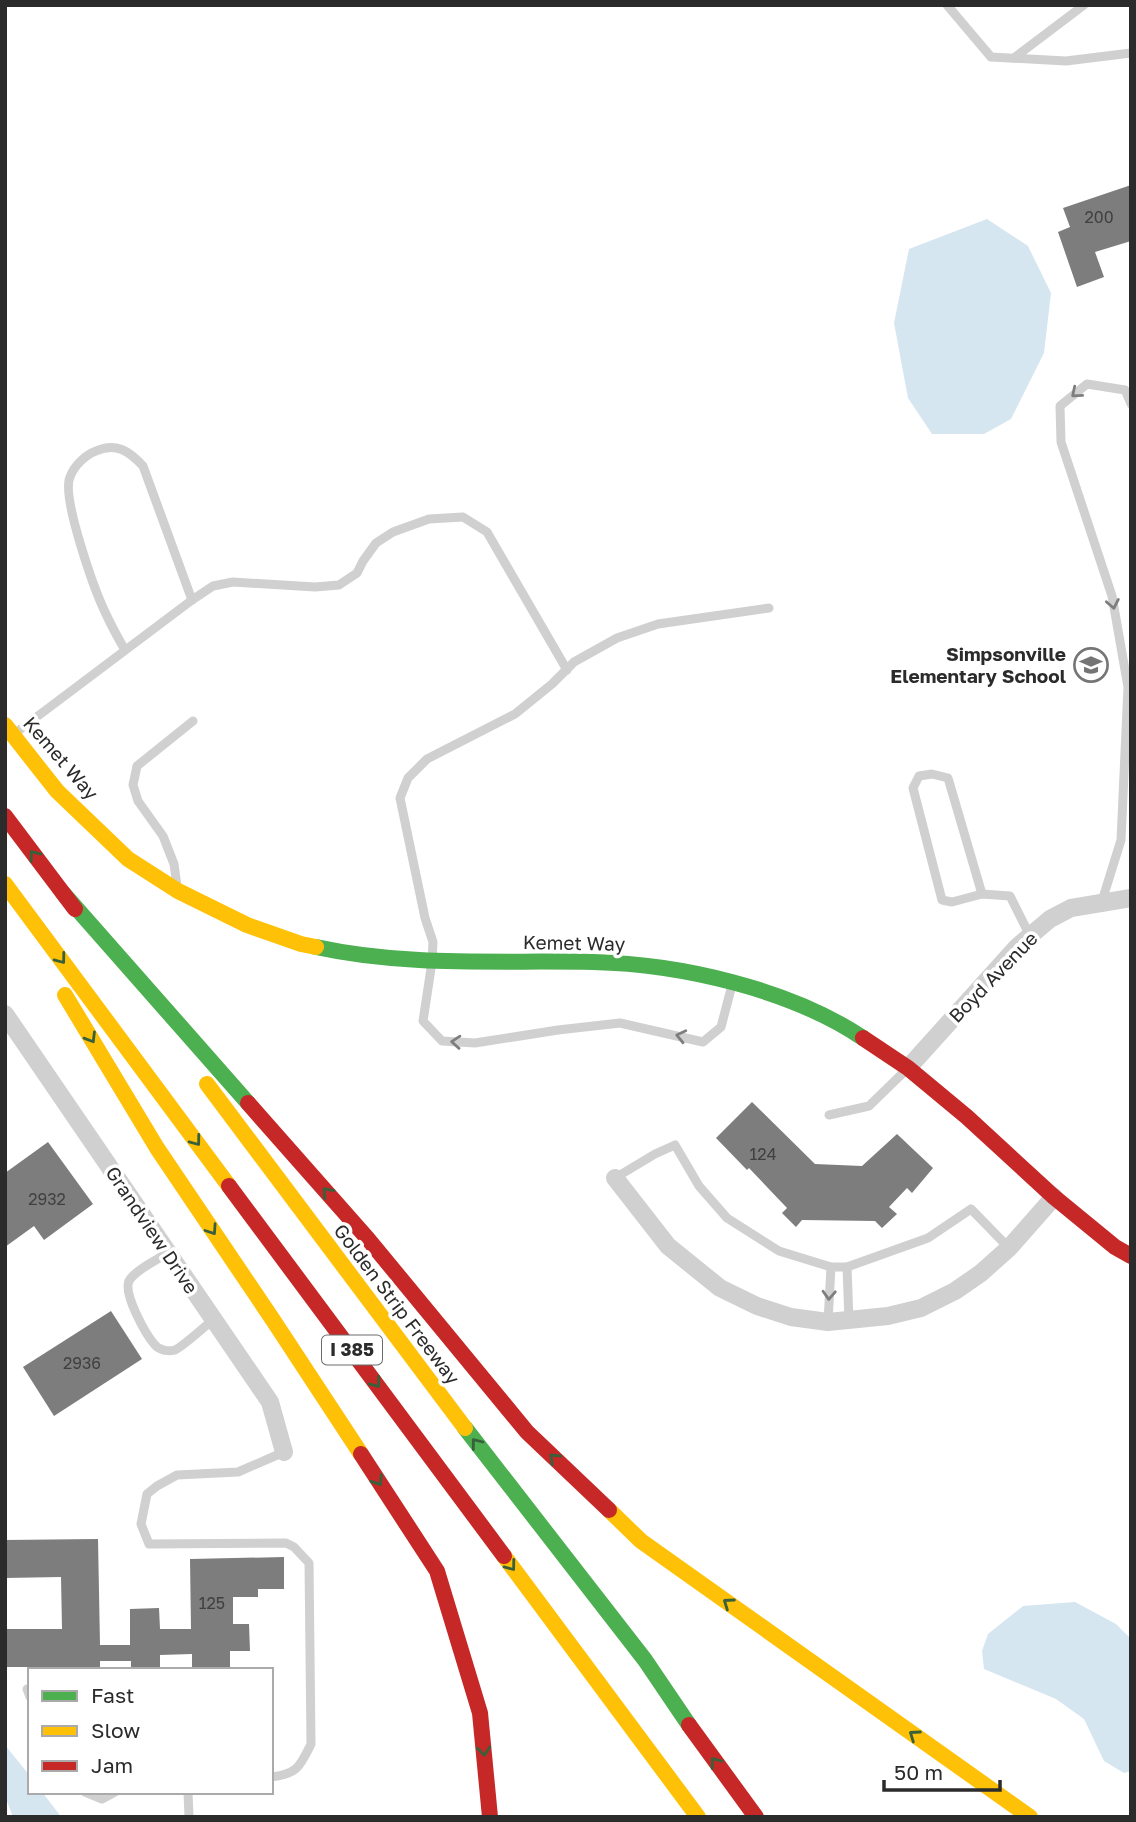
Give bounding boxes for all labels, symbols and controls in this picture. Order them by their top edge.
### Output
house number: 200 [1084,207,1114,227]
one-way arrow [1072,385,1085,397]
one-way arrow [1105,598,1120,610]
place label: Simpsonville Elementary School [890,642,1066,687]
school or university icon: Simpsonville Elementary School [1072,646,1110,684]
street label: Kemet Way [19,711,104,804]
one-way arrow [30,850,43,862]
street label: Boyd Avenue [944,926,1042,1027]
street label: Kemet Way [523,930,626,955]
one-way arrow [52,951,65,964]
one-way arrow [83,1030,96,1043]
one-way arrow [675,1030,687,1045]
one-way arrow [450,1034,461,1049]
one-way arrow [188,1133,201,1146]
house number: 124 [750,1144,776,1164]
street label: Grandview Drive [101,1162,203,1298]
one-way arrow [323,1188,335,1201]
house number: 2932 [28,1189,66,1209]
street label: Golden Strip Freeway [330,1219,465,1389]
one-way arrow [204,1222,217,1235]
one-way arrow [822,1289,837,1300]
road number: I 385 [322,1336,382,1364]
house number: 2936 [63,1353,101,1373]
one-way arrow [367,1375,380,1388]
one-way arrow [471,1438,484,1451]
one-way arrow [549,1454,562,1467]
one-way arrow [370,1473,383,1486]
one-way arrow [503,1558,516,1570]
house number: 125 [199,1593,225,1613]
one-way arrow [723,1599,736,1611]
legend [28,1668,273,1794]
text: Fast [91,1682,134,1708]
text: Slow [91,1717,140,1743]
one-way arrow [909,1731,922,1743]
one-way arrow [476,1745,491,1757]
scale bar [884,1748,1000,1792]
text: Jam [91,1752,133,1778]
one-way arrow [711,1757,723,1770]
text: 50 m [894,1759,943,1785]

